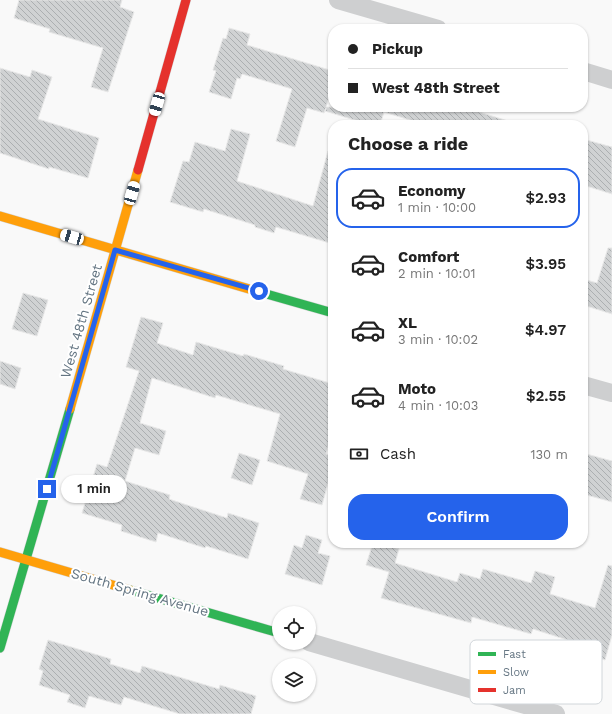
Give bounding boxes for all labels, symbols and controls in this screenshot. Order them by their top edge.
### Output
text: Pickup [372,40,423,58]
text: West 48th Street [372,79,500,97]
car [148,91,166,117]
text: Choose a ride [348,133,468,154]
car [123,180,141,206]
icon: car [350,180,386,216]
text: Economy [398,182,465,200]
text: $2.93 [526,189,566,207]
text: 1 min · 10:00 [398,200,476,215]
car [59,228,85,246]
icon: car [350,246,386,282]
text: Comfort [398,248,459,266]
text: $3.95 [526,255,566,273]
street label: West 48th Street [57,262,105,380]
text: 2 min · 10:01 [398,266,476,281]
route start [250,282,268,300]
icon: car [350,312,386,348]
text: XL [398,314,417,332]
text: $4.97 [525,321,566,339]
text: 3 min · 10:02 [398,332,478,347]
icon: car [350,378,386,414]
text: Moto [398,380,436,398]
text: $2.55 [526,387,566,405]
text: 4 min · 10:03 [398,398,478,413]
icon: cash [348,443,370,465]
text: Cash [380,445,416,463]
text: 130 m [530,447,568,462]
callout: 1 min [61,475,127,503]
route end [38,480,56,498]
text: 1 min [77,481,111,496]
button: Confirm [348,494,568,540]
street label: South Spring Avenue [69,565,211,619]
map controls [272,606,316,702]
button: locate [272,606,316,650]
legend [470,640,602,704]
text: Fast [503,648,526,661]
button: layers [272,658,316,702]
text: Slow [503,666,529,679]
text: Jam [503,684,526,697]

